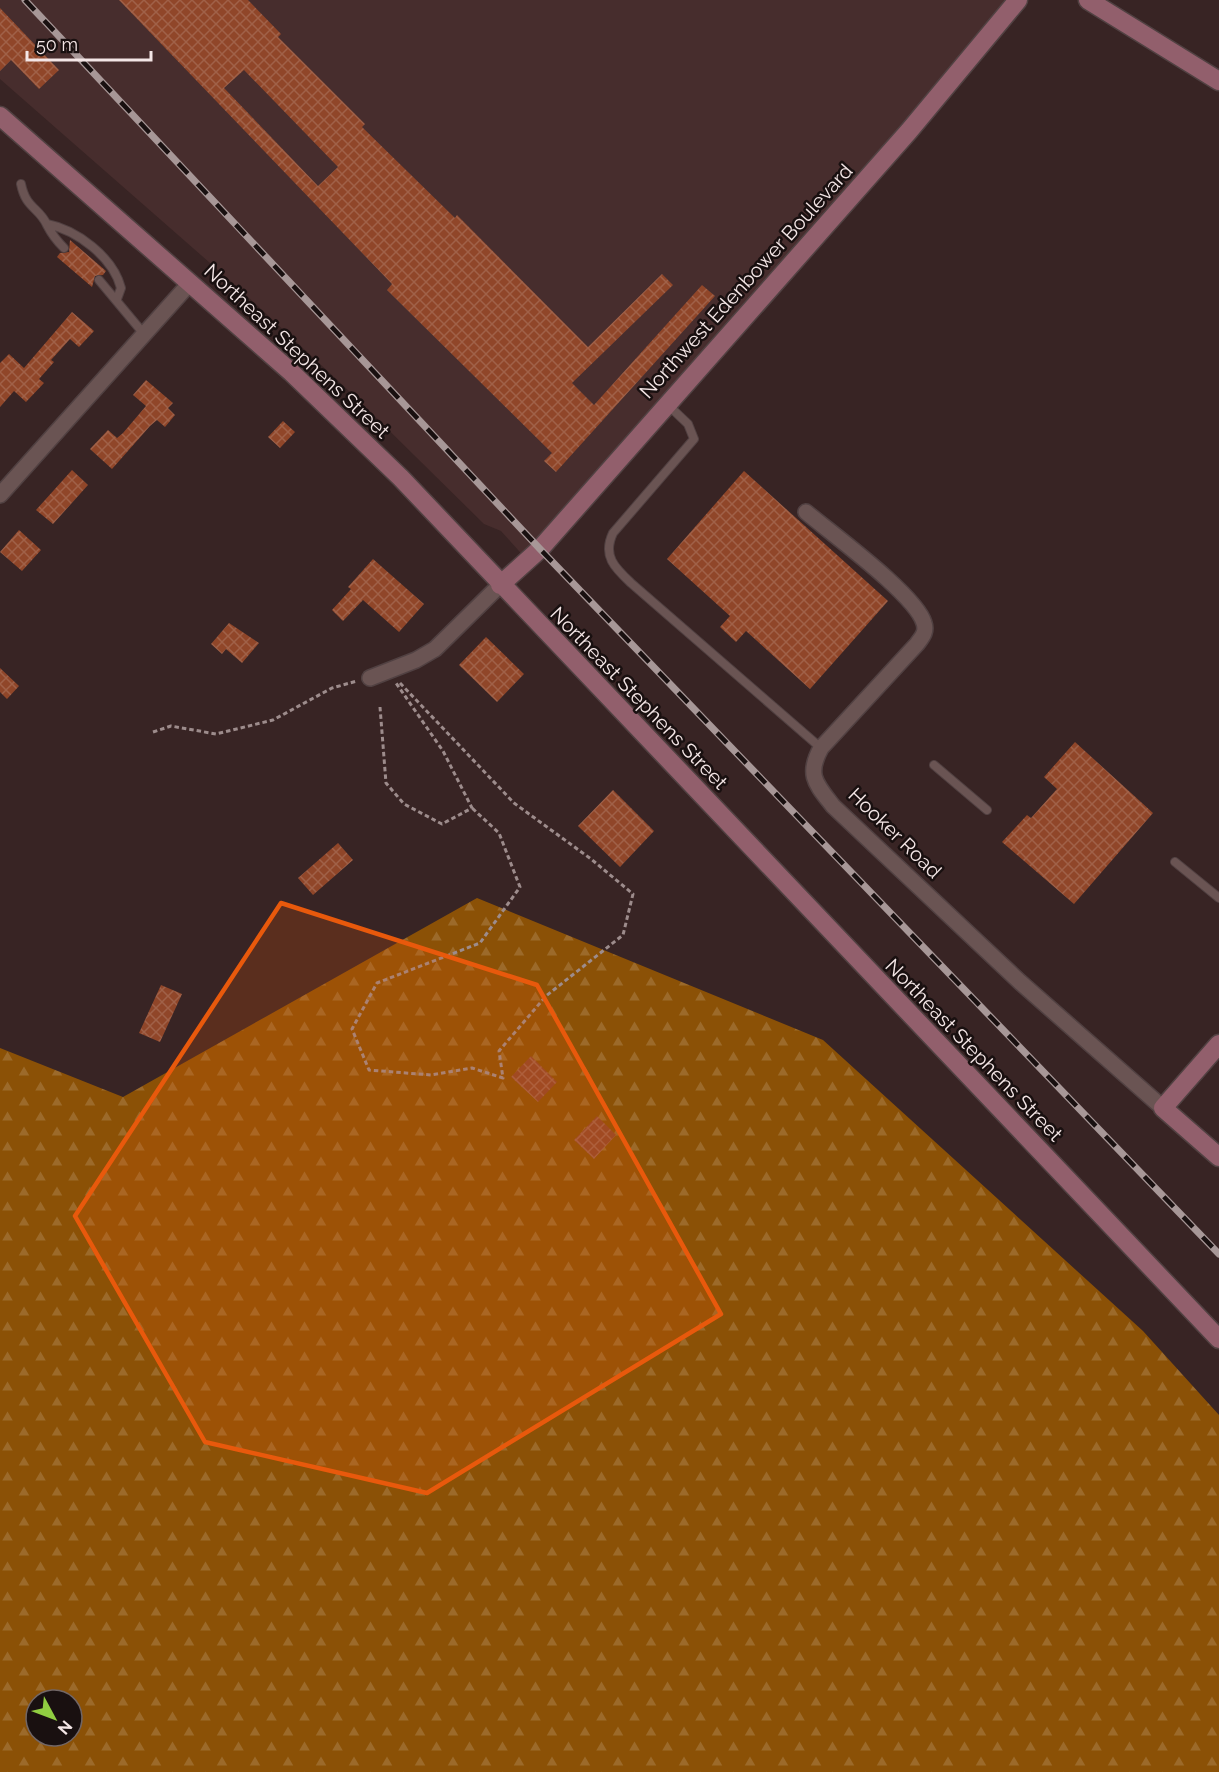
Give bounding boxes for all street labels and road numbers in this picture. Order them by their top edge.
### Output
street label: Northwest Edenbower Boulevard [634,159,858,403]
street label: Northeast Stephens Street [199,259,395,443]
street label: Northeast Stephens Street [545,602,733,794]
street label: Hooker Road [844,783,946,883]
street label: Northeast Stephens Street [880,954,1068,1146]

